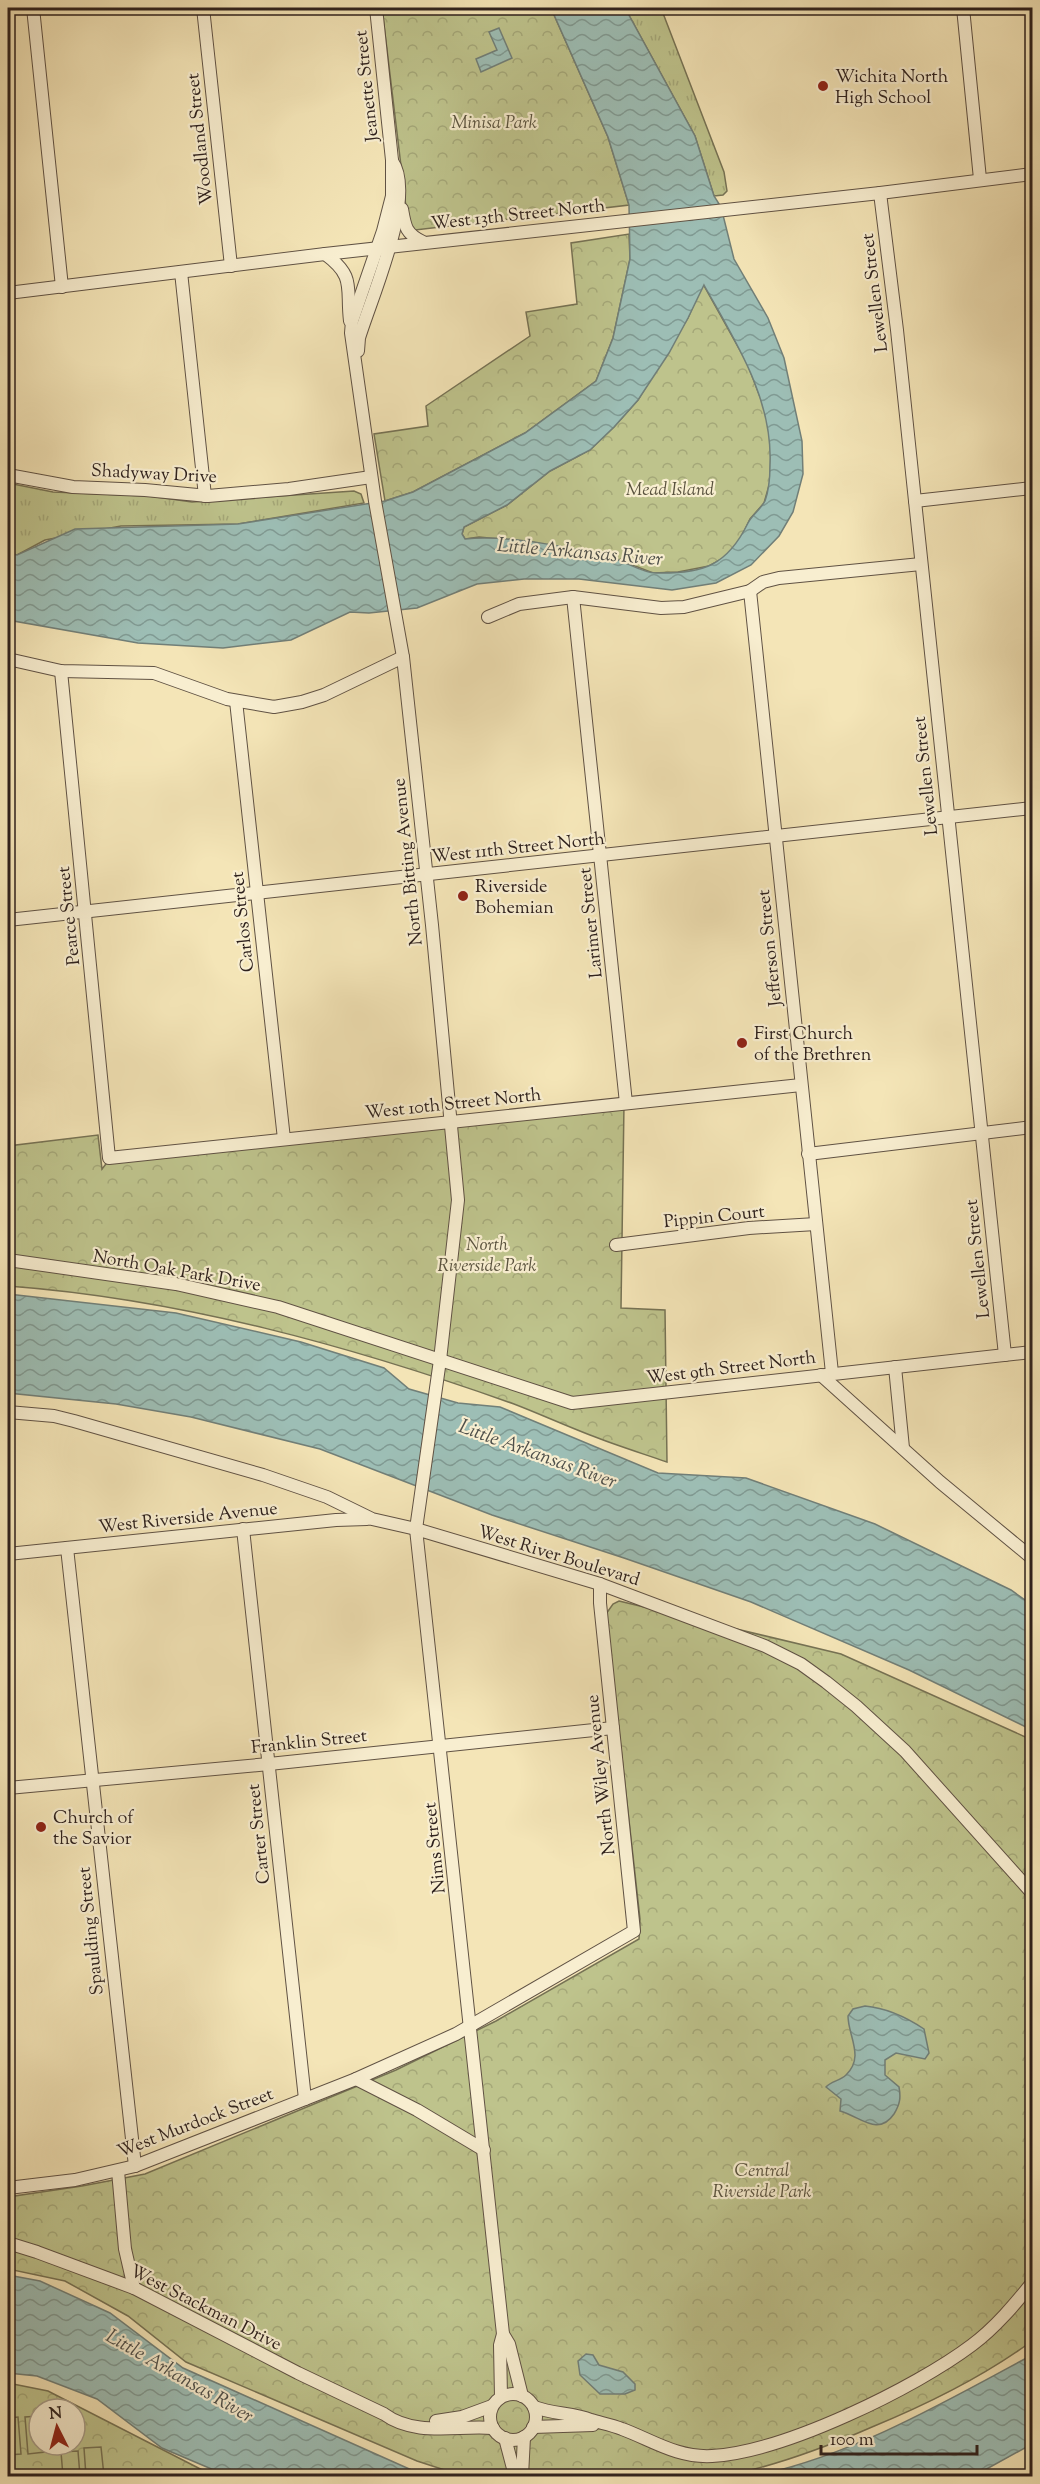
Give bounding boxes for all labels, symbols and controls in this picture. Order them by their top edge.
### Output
street label: Jeanette Street [349,29,387,144]
place label: Wichita North High School [835,65,949,112]
street label: Woodland Street [181,72,221,206]
marker: Wichita North High School [816,79,830,93]
park label: Minisa Park [451,111,537,137]
street label: West 13th Street North [430,194,607,238]
street label: Lewellen Street [856,232,896,354]
street label: Shadyway Drive [90,459,217,491]
park label: Mead Island [626,478,714,504]
water label: Little Arkansas River [496,532,664,575]
street label: Lewellen Street [908,715,946,837]
street label: North Bitting Avenue [387,777,431,947]
street label: West 11th Street North [430,827,607,871]
street label: Pearce Street [52,865,88,967]
street label: Larimer Street [573,866,611,979]
street label: Carlos Street [226,870,262,973]
place label: Riverside Bohemian [475,875,554,922]
street label: Jefferson Street [752,888,790,1008]
marker: Riverside Bohemian [456,889,470,903]
place label: First Church of the Brethren [754,1022,872,1069]
marker: First Church of the Brethren [735,1036,749,1050]
street label: West 10th Street North [364,1083,543,1127]
street label: Lewellen Street [960,1198,998,1320]
street label: Pippin Court [662,1200,766,1236]
park label: North Riverside Park [438,1233,536,1280]
street label: North Oak Park Drive [91,1244,263,1300]
street label: West 9th Street North [645,1346,818,1392]
water label: Little Arkansas River [454,1413,620,1497]
street label: West Riverside Avenue [97,1497,279,1541]
street label: West River Boulevard [474,1520,643,1594]
street label: North Wiley Avenue [581,1693,623,1856]
street label: Franklin Street [250,1724,368,1762]
street label: Carter Street [242,1782,278,1885]
street label: Nims Street [418,1801,454,1895]
place label: Church of the Savior [53,1806,134,1853]
marker: Church of the Savior [34,1820,48,1834]
street label: Spaulding Street [72,1865,112,1996]
street label: West Murdock Street [114,2082,277,2166]
park label: Central Riverside Park [713,2159,811,2206]
street label: West Stackman Drive [125,2259,286,2358]
water label: Little Arkansas River [99,2323,258,2431]
north arrow [27,2397,87,2457]
text: N [48,2402,63,2427]
scale bar [821,2418,977,2456]
text: 100 m [830,2428,874,2454]

